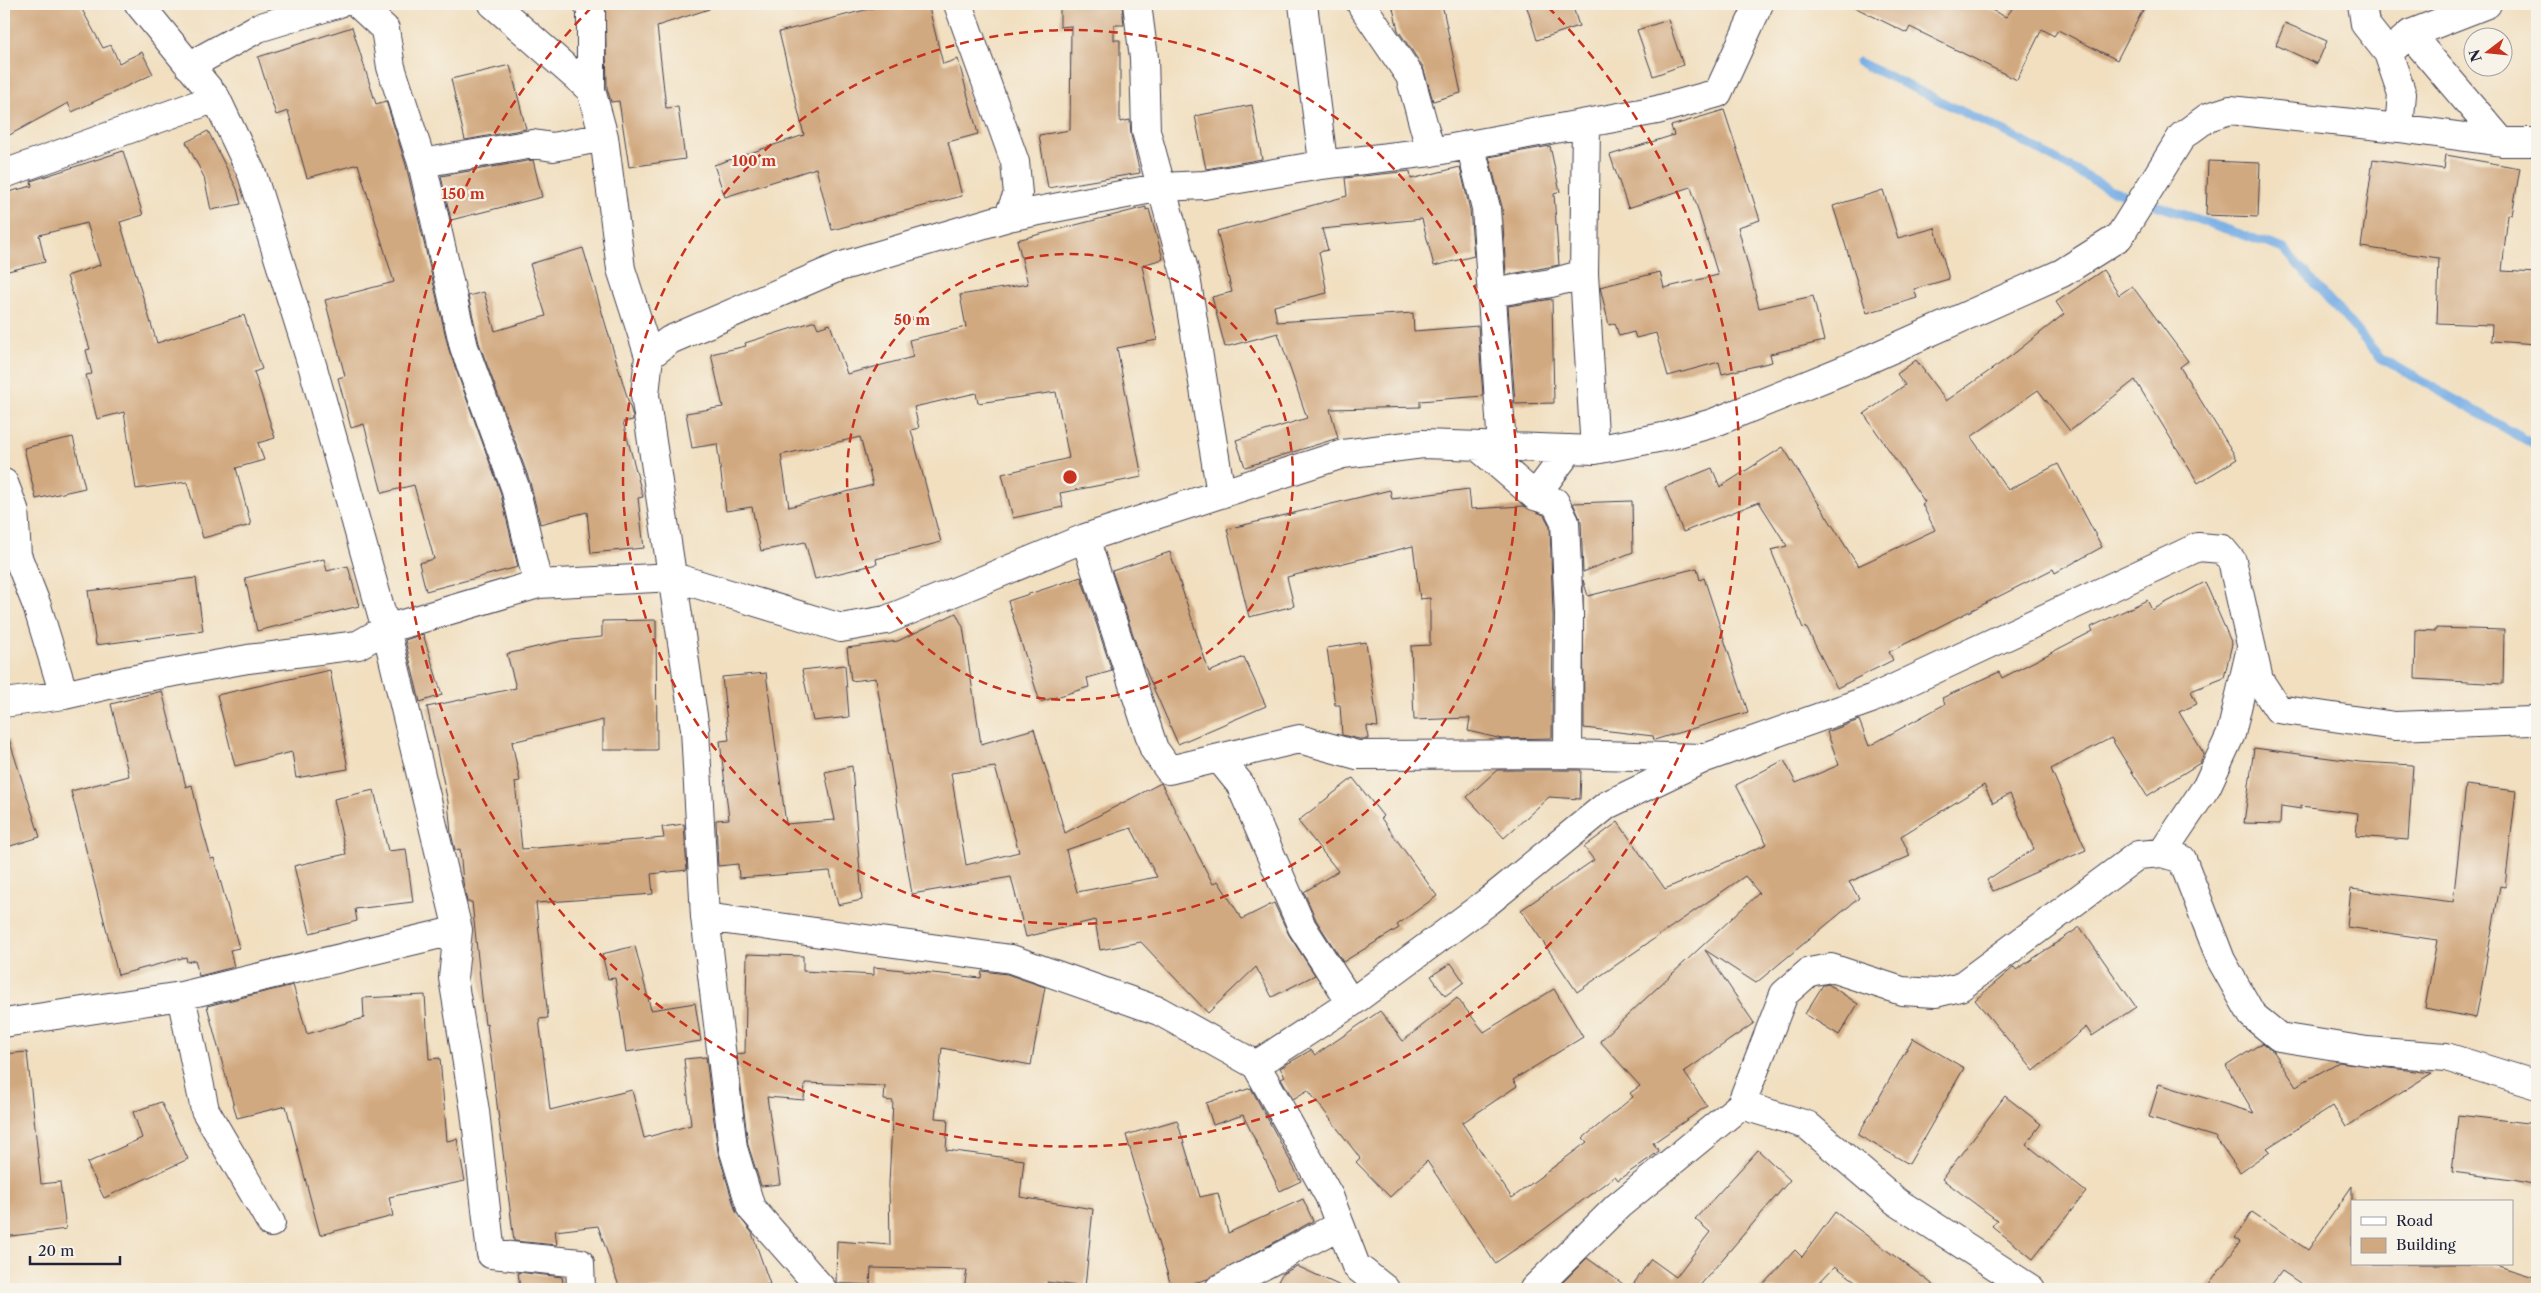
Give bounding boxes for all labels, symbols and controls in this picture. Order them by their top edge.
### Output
north arrow [2464,28,2514,78]
text: N [2465,47,2486,64]
text: 100 m [732,151,776,170]
text: 150 m [441,184,485,203]
text: 50 m [894,310,930,329]
centre of rings [1061,468,1079,486]
legend [2351,1200,2514,1266]
text: Road [2396,1211,2433,1230]
scale bar [30,1233,120,1265]
text: Building [2396,1235,2456,1254]
text: 20 m [38,1241,74,1260]

